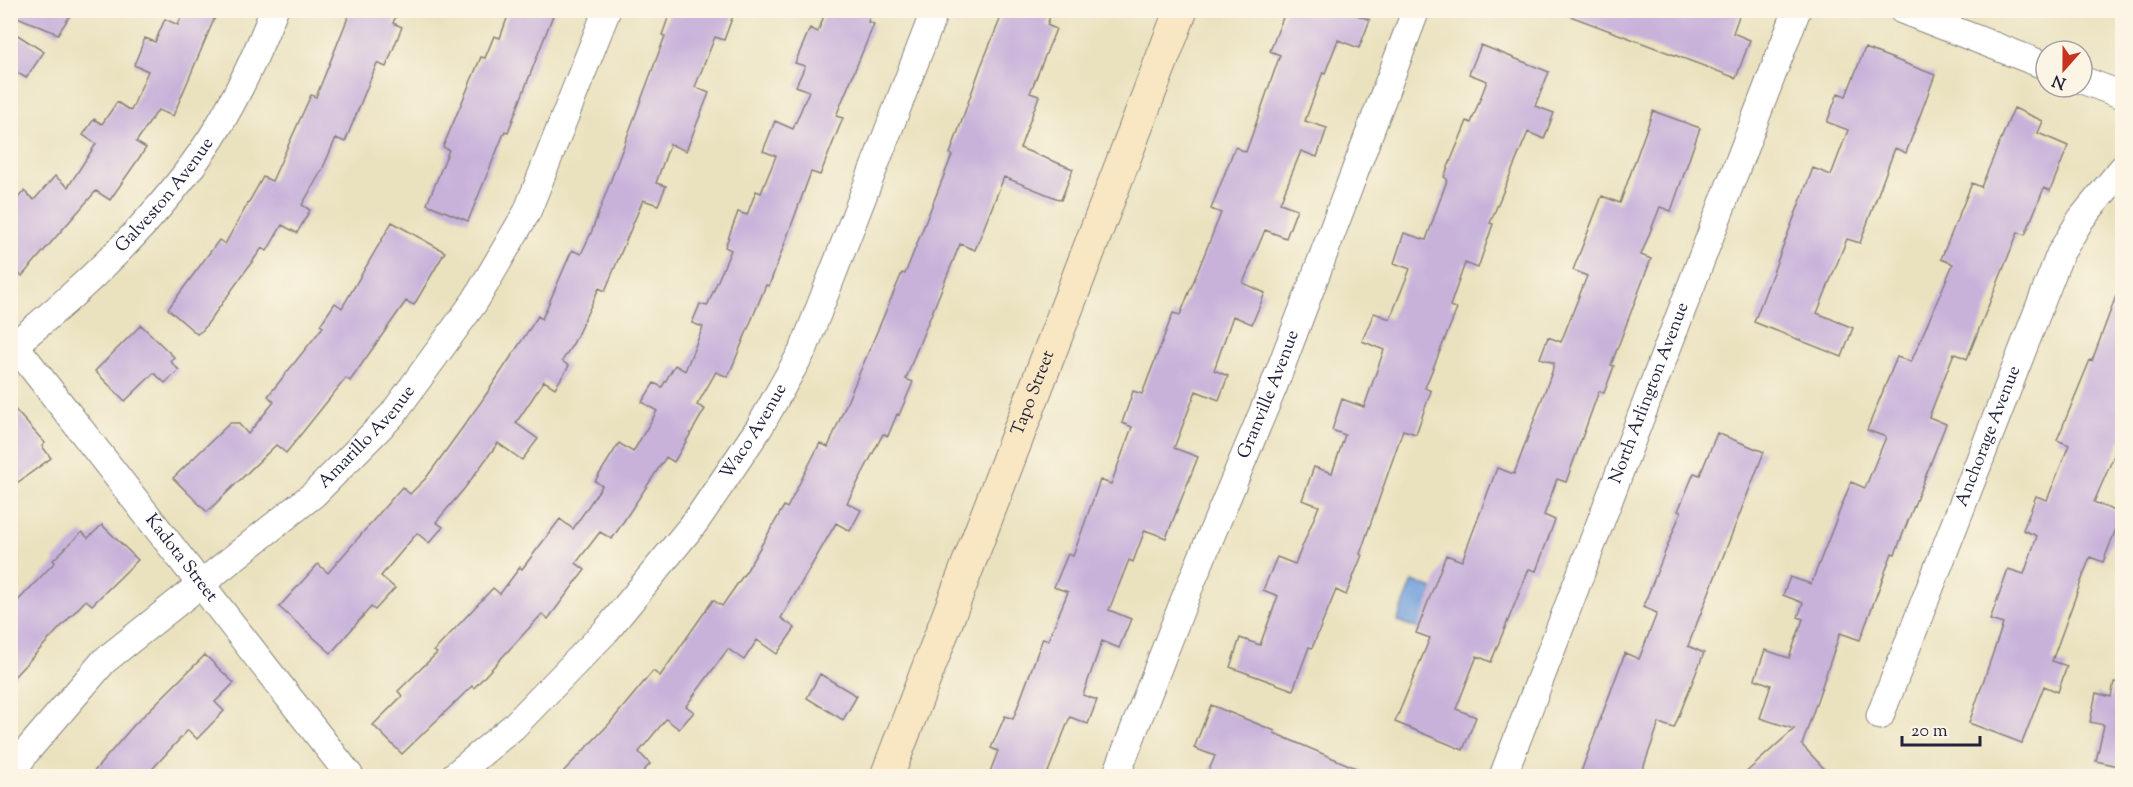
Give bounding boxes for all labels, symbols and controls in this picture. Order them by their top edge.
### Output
north arrow [2034,39,2094,99]
text: N [2049,68,2070,94]
street label: Galveston Avenue [110,133,221,259]
street label: North Arlington Avenue [1603,299,1697,488]
street label: Granville Avenue [1232,327,1307,463]
street label: Tapo Street [1006,347,1062,440]
street label: Anchorage Avenue [1950,362,2028,511]
street label: Waco Avenue [714,379,794,485]
street label: Amarillo Avenue [313,380,422,495]
street label: Kadota Street [138,509,223,608]
scale bar [1902,709,1980,747]
text: 20 m [1911,719,1948,745]

